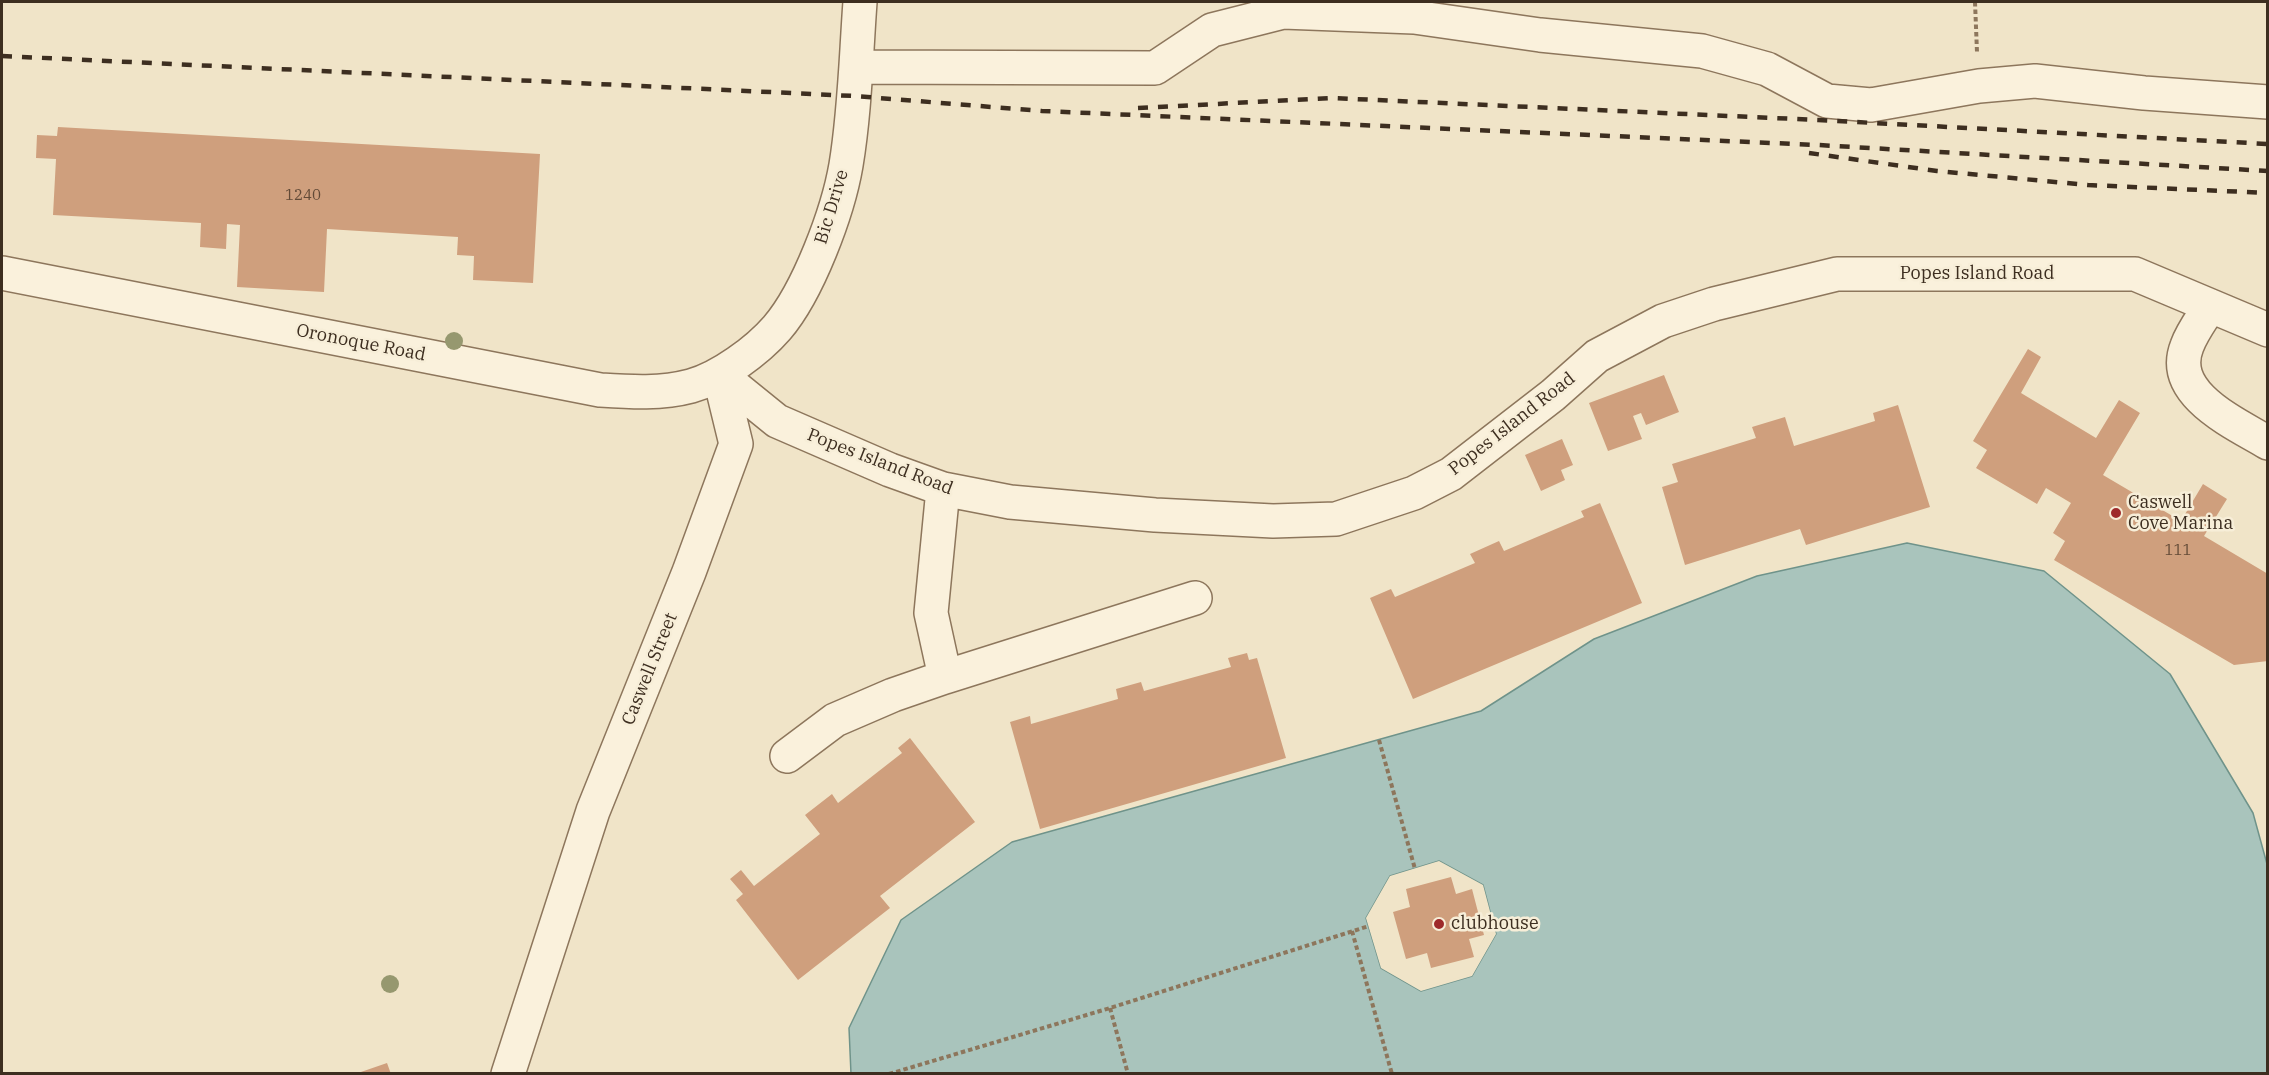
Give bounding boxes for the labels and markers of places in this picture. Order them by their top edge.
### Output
place label: Caswell Cove Marina [2128,492,2233,534]
marker: Caswell Cove Marina [2109,506,2123,520]
place label: clubhouse [1451,913,1539,935]
marker: clubhouse [1432,917,1446,931]

